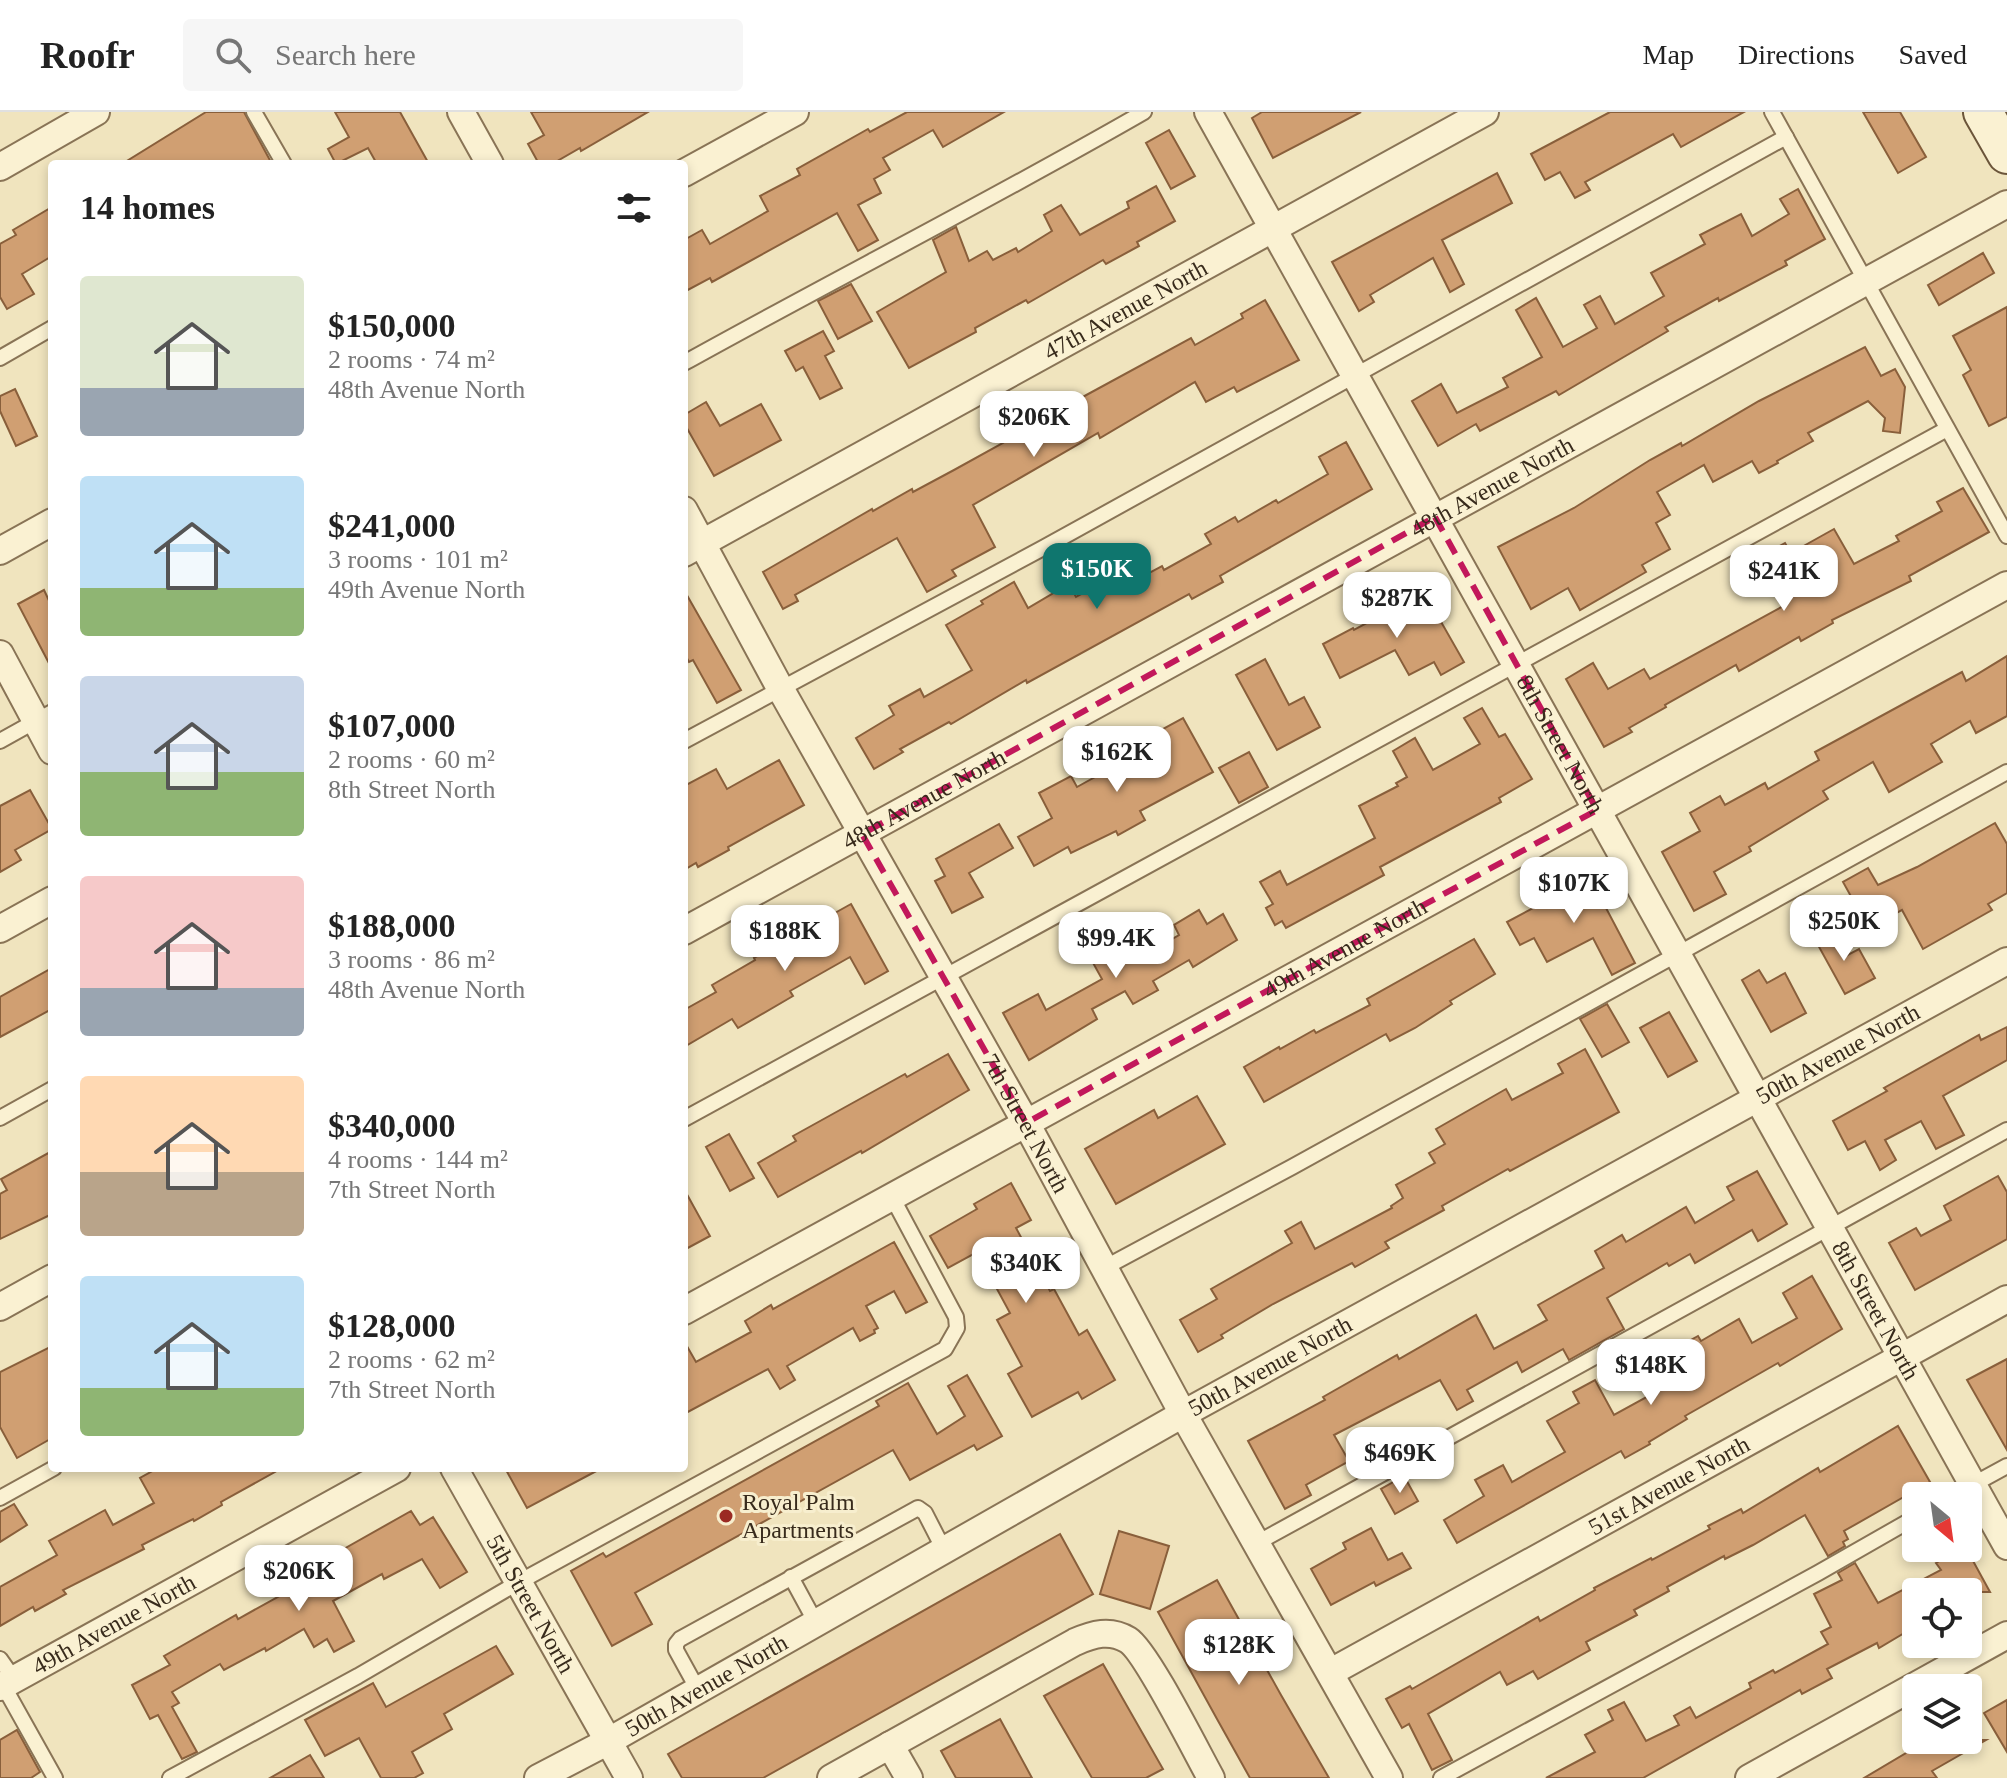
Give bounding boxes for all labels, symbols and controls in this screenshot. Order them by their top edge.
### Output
search box [183,19,743,91]
icon: search [211,33,255,77]
text: Roofr [40,34,135,76]
text: Search here [275,38,416,71]
text: Map [1643,39,1694,70]
text: Directions [1738,39,1855,70]
text: Saved [1899,39,1967,70]
icon: filters [612,186,656,230]
text: 14 homes [80,189,215,226]
street label: 47th Avenue North [1039,255,1212,365]
text: $150,000 [328,307,456,344]
icon: home [144,308,240,404]
text: 2 rooms · 74 m² [328,345,495,374]
text: 48th Avenue North [328,375,525,404]
pin: $206K [978,391,1090,459]
text: $206K [998,402,1070,431]
street label: 48th Avenue North [1406,432,1578,542]
text: $241,000 [328,507,456,544]
icon: home [144,508,240,604]
pin: $150K [1041,543,1153,611]
text: 3 rooms · 101 m² [328,545,508,574]
pin: $241K [1728,545,1840,613]
text: $150K [1061,554,1133,583]
text: $241K [1748,556,1820,585]
pin: $287K [1341,572,1453,640]
text: 49th Avenue North [328,575,525,604]
text: $287K [1361,583,1433,612]
street label: 8th Street North [1511,671,1609,818]
text: $107,000 [328,707,456,744]
icon: home [144,708,240,804]
pin: $162K [1061,726,1173,794]
text: $162K [1081,737,1153,766]
street label: 48th Avenue North [838,744,1010,854]
text: 2 rooms · 60 m² [328,745,495,774]
text: 8th Street North [328,775,496,804]
pin: $107K [1518,857,1630,925]
text: $107K [1538,868,1610,897]
street label: 49th Avenue North [1259,893,1431,1004]
pin: $250K [1788,895,1900,963]
pin: $188K [729,905,841,973]
text: $250K [1808,906,1880,935]
text: $188,000 [328,907,456,944]
icon: home [144,908,240,1004]
pin: $99.4K [1051,912,1181,980]
text: $188K [749,916,821,945]
text: $99.4K [1077,923,1155,952]
text: 3 rooms · 86 m² [328,945,495,974]
text: 48th Avenue North [328,975,525,1004]
street label: 50th Avenue North [1752,999,1924,1109]
street label: 7th Street North [977,1049,1074,1197]
text: $340,000 [328,1107,456,1144]
icon: home [144,1108,240,1204]
text: 4 rooms · 144 m² [328,1145,508,1174]
text: 7th Street North [328,1175,496,1204]
pin: $340K [970,1237,1082,1305]
street label: 8th Street North [1827,1237,1925,1384]
text: $340K [990,1248,1062,1277]
text: $128,000 [328,1307,456,1344]
icon: home [144,1308,240,1404]
street label: 50th Avenue North [1184,1311,1356,1421]
pin: $148K [1595,1339,1707,1407]
text: 2 rooms · 62 m² [328,1345,495,1374]
text: $148K [1615,1350,1687,1379]
text: 7th Street North [328,1375,496,1404]
pin: $469K [1344,1427,1456,1495]
street label: 51st Avenue North [1584,1431,1754,1540]
text: $469K [1364,1438,1436,1467]
north arrow [1902,1482,1982,1562]
map controls [1902,1482,1982,1754]
place label: Royal Palm Apartments [742,1489,855,1543]
marker: Royal Palm Apartments [717,1507,735,1525]
street label: 5th Street North [481,1530,580,1678]
pin: $206K [243,1545,355,1613]
text: $206K [263,1556,335,1585]
street label: 49th Avenue North [28,1569,200,1680]
button: locate [1902,1578,1982,1658]
pin: $128K [1183,1619,1295,1687]
street label: 50th Avenue North [621,1629,792,1742]
text: $128K [1203,1630,1275,1659]
button: layers [1902,1674,1982,1754]

